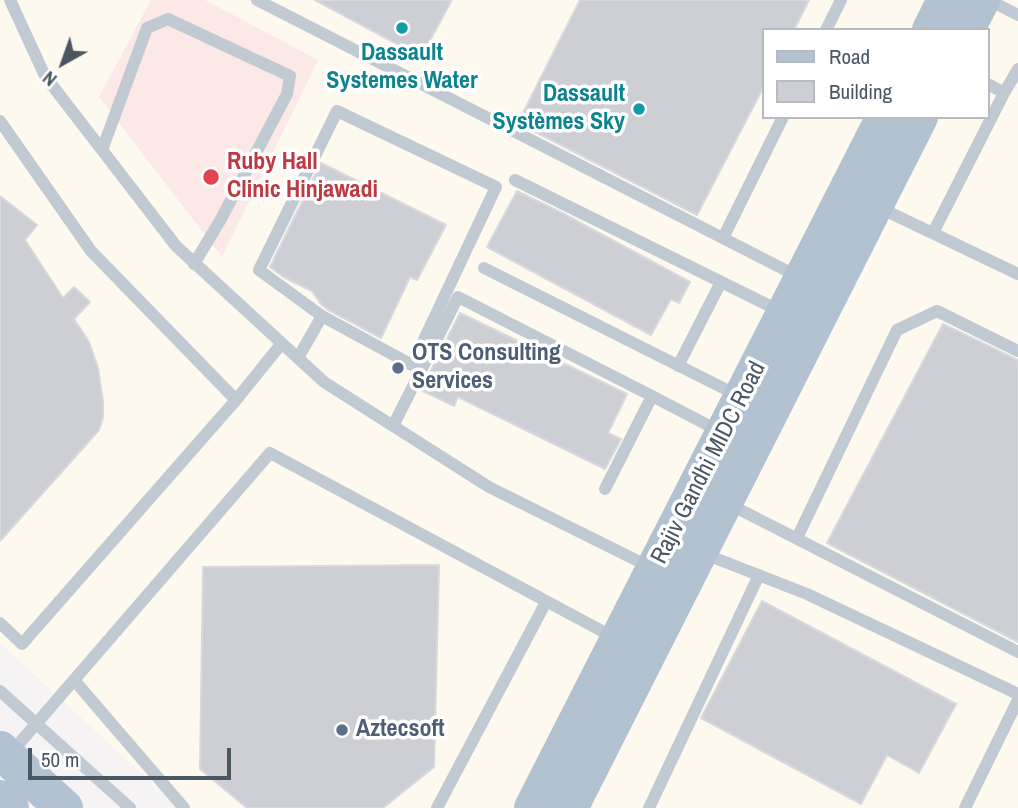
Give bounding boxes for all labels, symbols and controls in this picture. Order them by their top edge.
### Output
marker: Dassault Systemes Water [394,20,410,36]
north arrow [28,28,98,98]
legend [762,28,990,119]
place label: Dassault Systemes Water [326,40,478,96]
text: Road [829,42,870,71]
text: N [37,66,62,93]
text: Building [829,77,892,106]
place label: Dassault Systèmes Sky [493,81,625,137]
marker: Dassault Systèmes Sky [631,101,647,117]
place label: Ruby Hall Clinic Hinjawadi [227,149,378,205]
marker: Ruby Hall Clinic Hinjawadi [201,167,221,187]
place label: OTS Consulting Services [412,340,561,396]
street label: Rajiv Gandhi MIDC Road [646,357,772,569]
marker: OTS Consulting Services [390,360,406,376]
place label: Aztecsoft [356,716,445,744]
marker: Aztecsoft [334,722,350,738]
scale bar [32,734,234,778]
text: 50 m [41,745,79,774]

